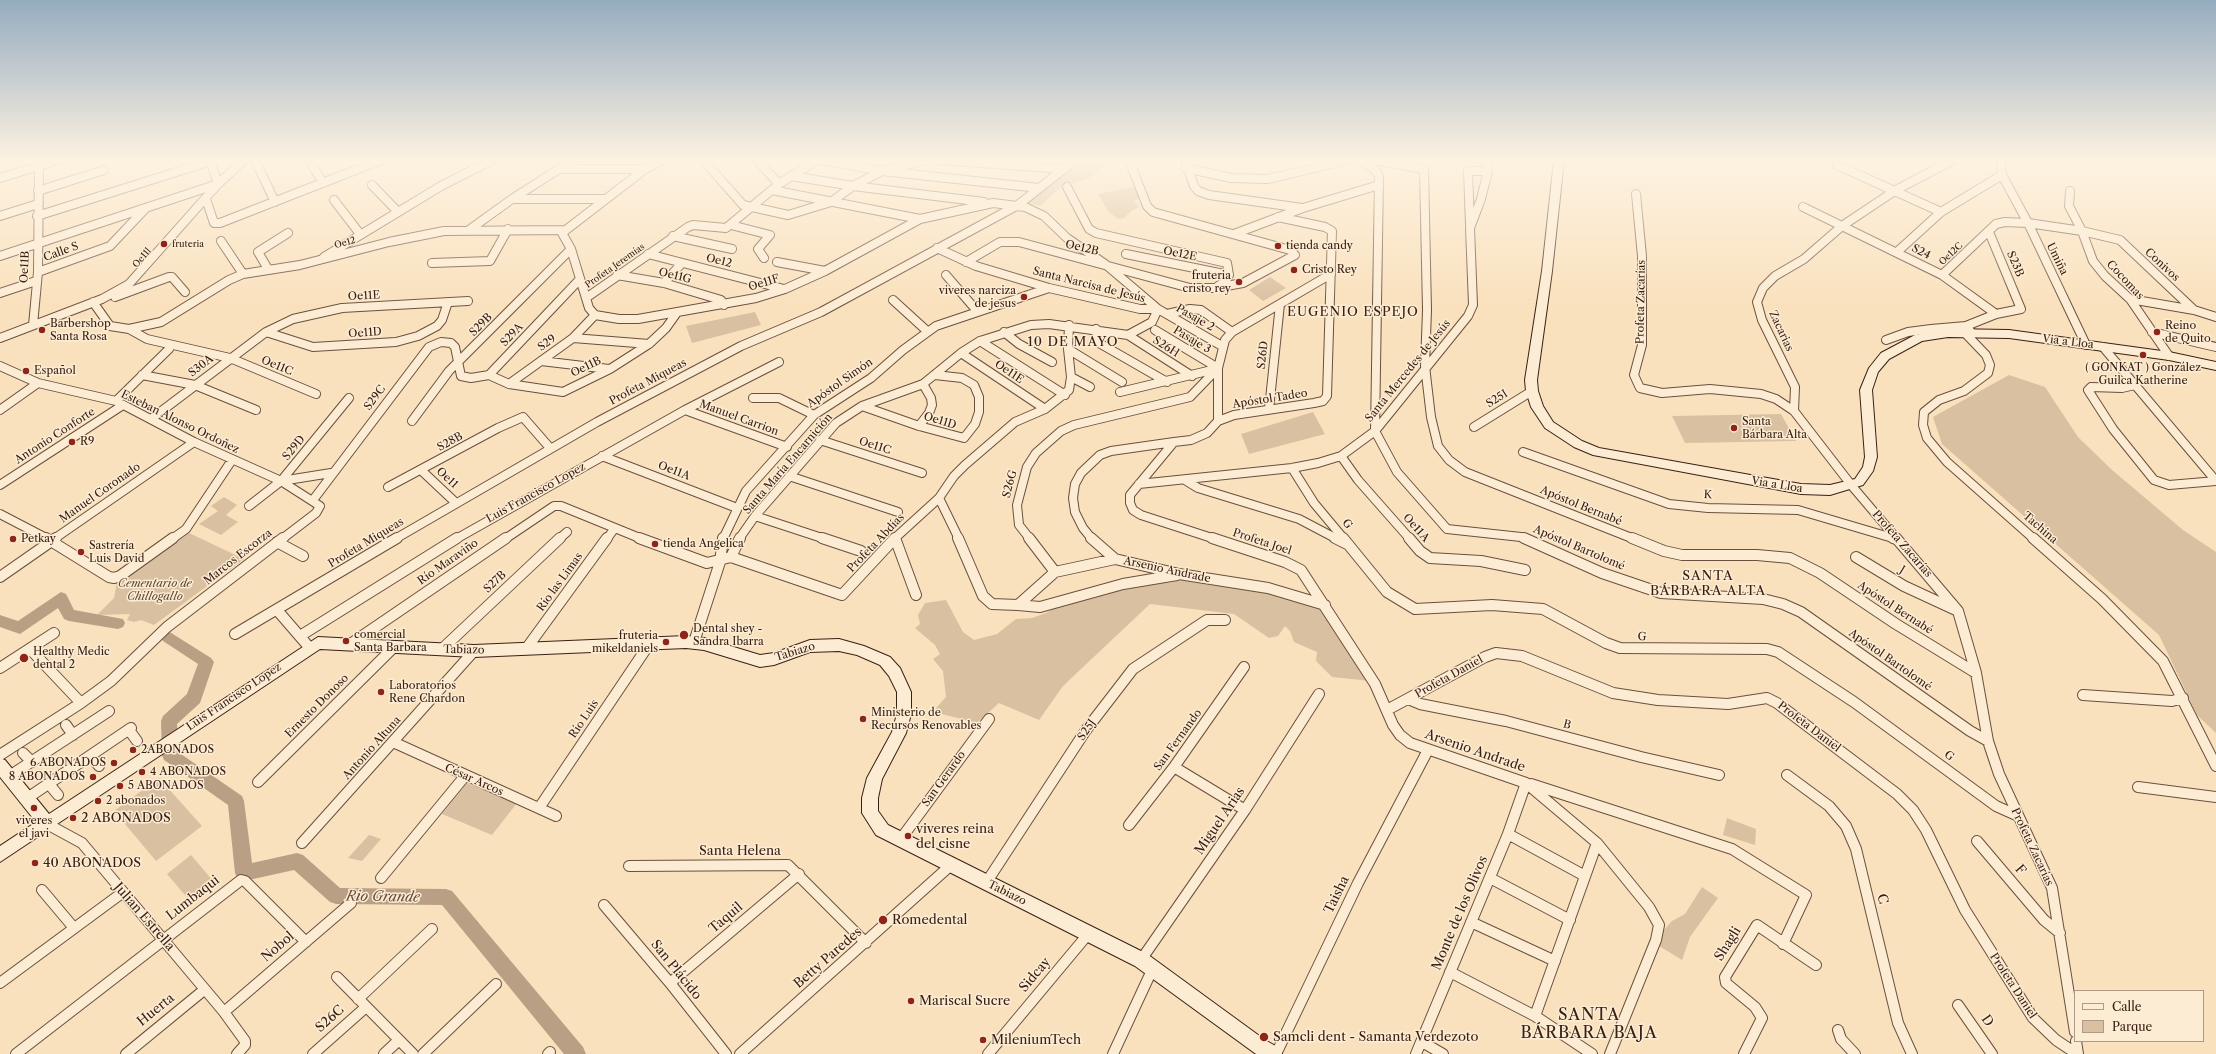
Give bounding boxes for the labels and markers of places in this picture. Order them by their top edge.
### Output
marker: fruteria [159,239,169,249]
place label: fruteria [172,239,204,249]
place label: tienda candy [1286,239,1353,253]
marker: tienda candy [1273,241,1283,251]
place label: Cristo Rey [1302,263,1357,277]
marker: Cristo Rey [1289,265,1299,275]
place label: fruteria cristo rey [1182,269,1231,295]
marker: fruteria cristo rey [1234,277,1244,287]
place label: viveres narciza de jesus [939,284,1016,310]
marker: viveres narciza de jesus [1019,292,1029,302]
place label: Barbershop Santa Rosa [50,317,111,343]
place label: Reino de Quito [2165,319,2211,345]
marker: Barbershop Santa Rosa [37,325,47,335]
marker: Reino de Quito [2152,327,2162,337]
marker: ( GONKAT ) González Guilca Katherine [2138,350,2148,360]
place label: ( GONKAT ) González Guilca Katherine [2085,361,2201,387]
place label: Español [34,364,76,378]
marker: Español [21,366,31,376]
place label: Santa Bárbara Alta [1742,415,1807,441]
marker: Santa Bárbara Alta [1729,423,1739,433]
place label: R9 [80,435,94,449]
marker: R9 [67,437,77,447]
place label: Petkay [21,532,56,546]
marker: Petkay [8,534,18,544]
place label: tienda Angelica [663,537,744,551]
place label: Sastrería Luis David [89,539,144,565]
marker: tienda Angelica [650,539,660,549]
marker: Sastrería Luis David [76,547,86,557]
place label: Dental shey - Sandra Ibarra [693,622,764,648]
place label: comercial Santa Barbara [354,628,427,654]
place label: fruteria mikeldaniels [592,629,658,655]
marker: Dental shey - Sandra Ibarra [678,629,690,641]
marker: comercial Santa Barbara [341,636,351,646]
marker: fruteria mikeldaniels [661,637,671,647]
place label: Healthy Medic dental 2 [33,645,110,671]
marker: Healthy Medic dental 2 [18,652,30,664]
place label: Laboratorios Rene Chardon [389,679,465,705]
marker: Laboratorios Rene Chardon [376,687,386,697]
place label: Ministerio de Recursos Renovables [871,706,981,732]
marker: Ministerio de Recursos Renovables [858,714,868,724]
place label: 2ABONADOS [141,743,214,757]
marker: 2ABONADOS [128,745,138,755]
place label: 6 ABONADOS [30,756,106,770]
marker: 6 ABONADOS [109,758,119,768]
place label: 4 ABONADOS [150,765,226,779]
marker: 4 ABONADOS [137,767,147,777]
place label: 8 ABONADOS [9,770,85,784]
marker: 8 ABONADOS [88,772,98,782]
place label: 5 ABONADOS [128,779,204,793]
marker: 5 ABONADOS [115,781,125,791]
place label: 2 abonados [106,794,165,808]
marker: 2 abonados [93,796,103,806]
marker: viveres el javi [29,803,39,813]
place label: 2 ABONADOS [81,810,171,826]
marker: 2 ABONADOS [68,813,78,823]
place label: viveres el javi [16,814,52,840]
place label: viveres reina del cisne [916,821,994,852]
marker: viveres reina del cisne [903,831,913,841]
place label: 40 ABONADOS [43,855,141,871]
marker: 40 ABONADOS [30,858,40,868]
place label: Romedental [892,912,967,928]
marker: Romedental [877,914,889,926]
place label: Mariscal Sucre [919,993,1010,1009]
marker: Mariscal Sucre [906,996,916,1006]
place label: Samcli dent - Samanta Verdezoto [1273,1029,1478,1045]
marker: Samcli dent - Samanta Verdezoto [1258,1031,1270,1043]
place label: MileniumTech [991,1032,1081,1048]
marker: MileniumTech [978,1035,988,1045]

